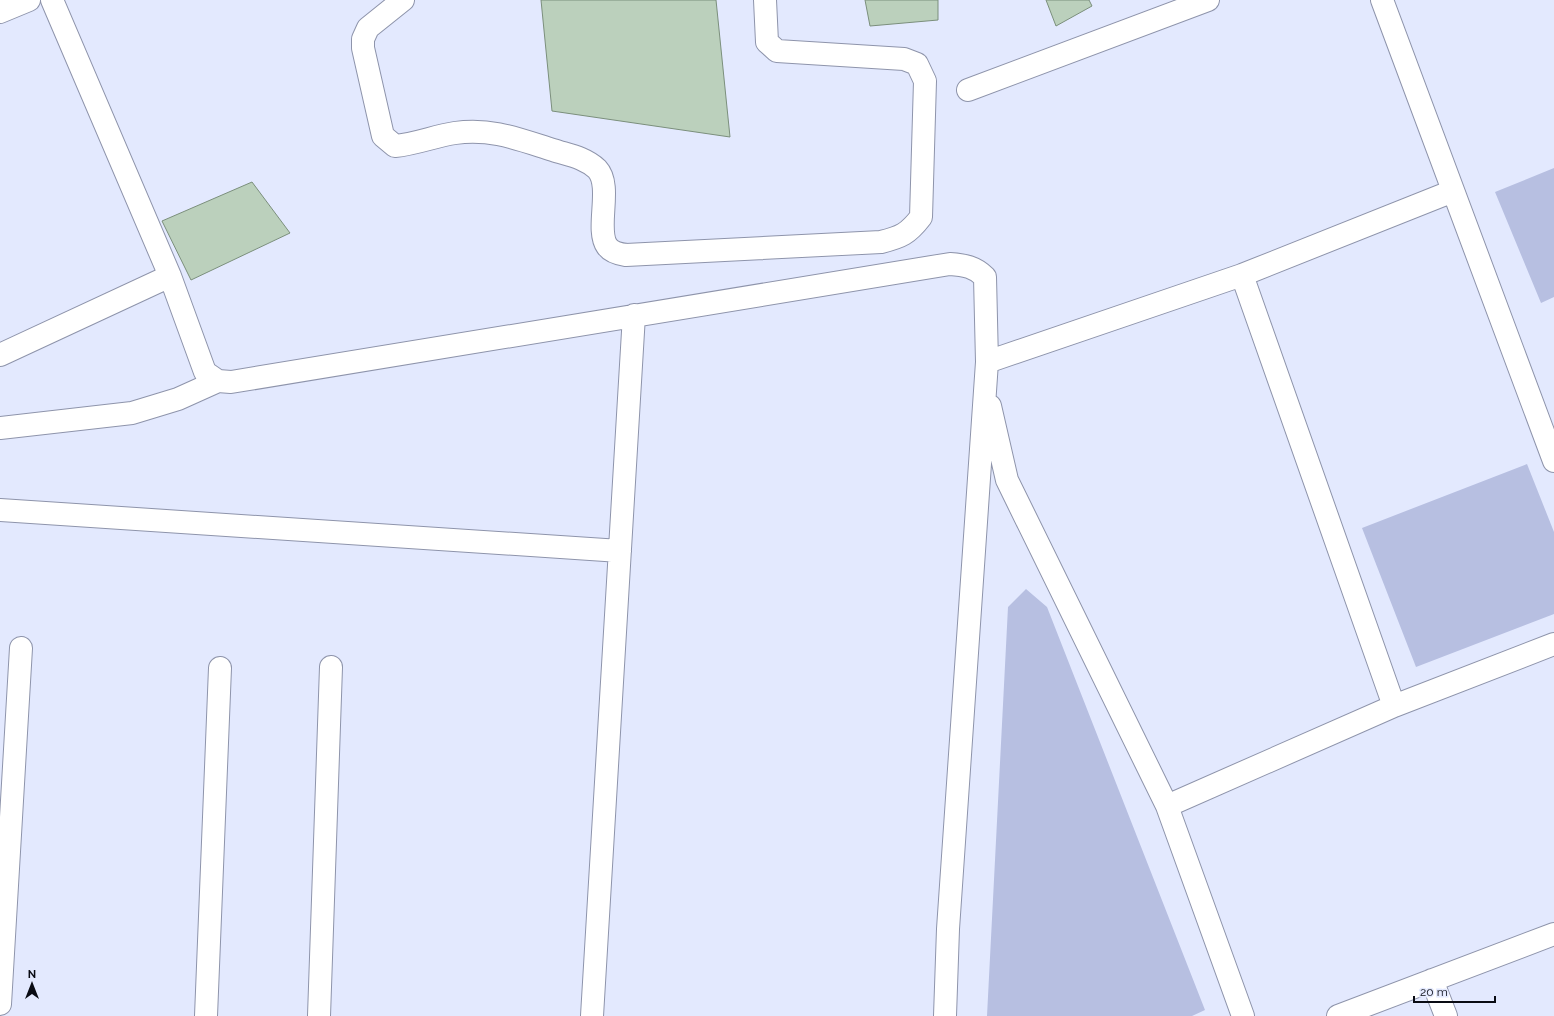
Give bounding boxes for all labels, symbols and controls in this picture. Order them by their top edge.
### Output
north arrow [12,964,52,1004]
text: N [28,968,36,981]
scale bar [1414,978,1495,1004]
text: 20 m [1420,985,1448,999]

